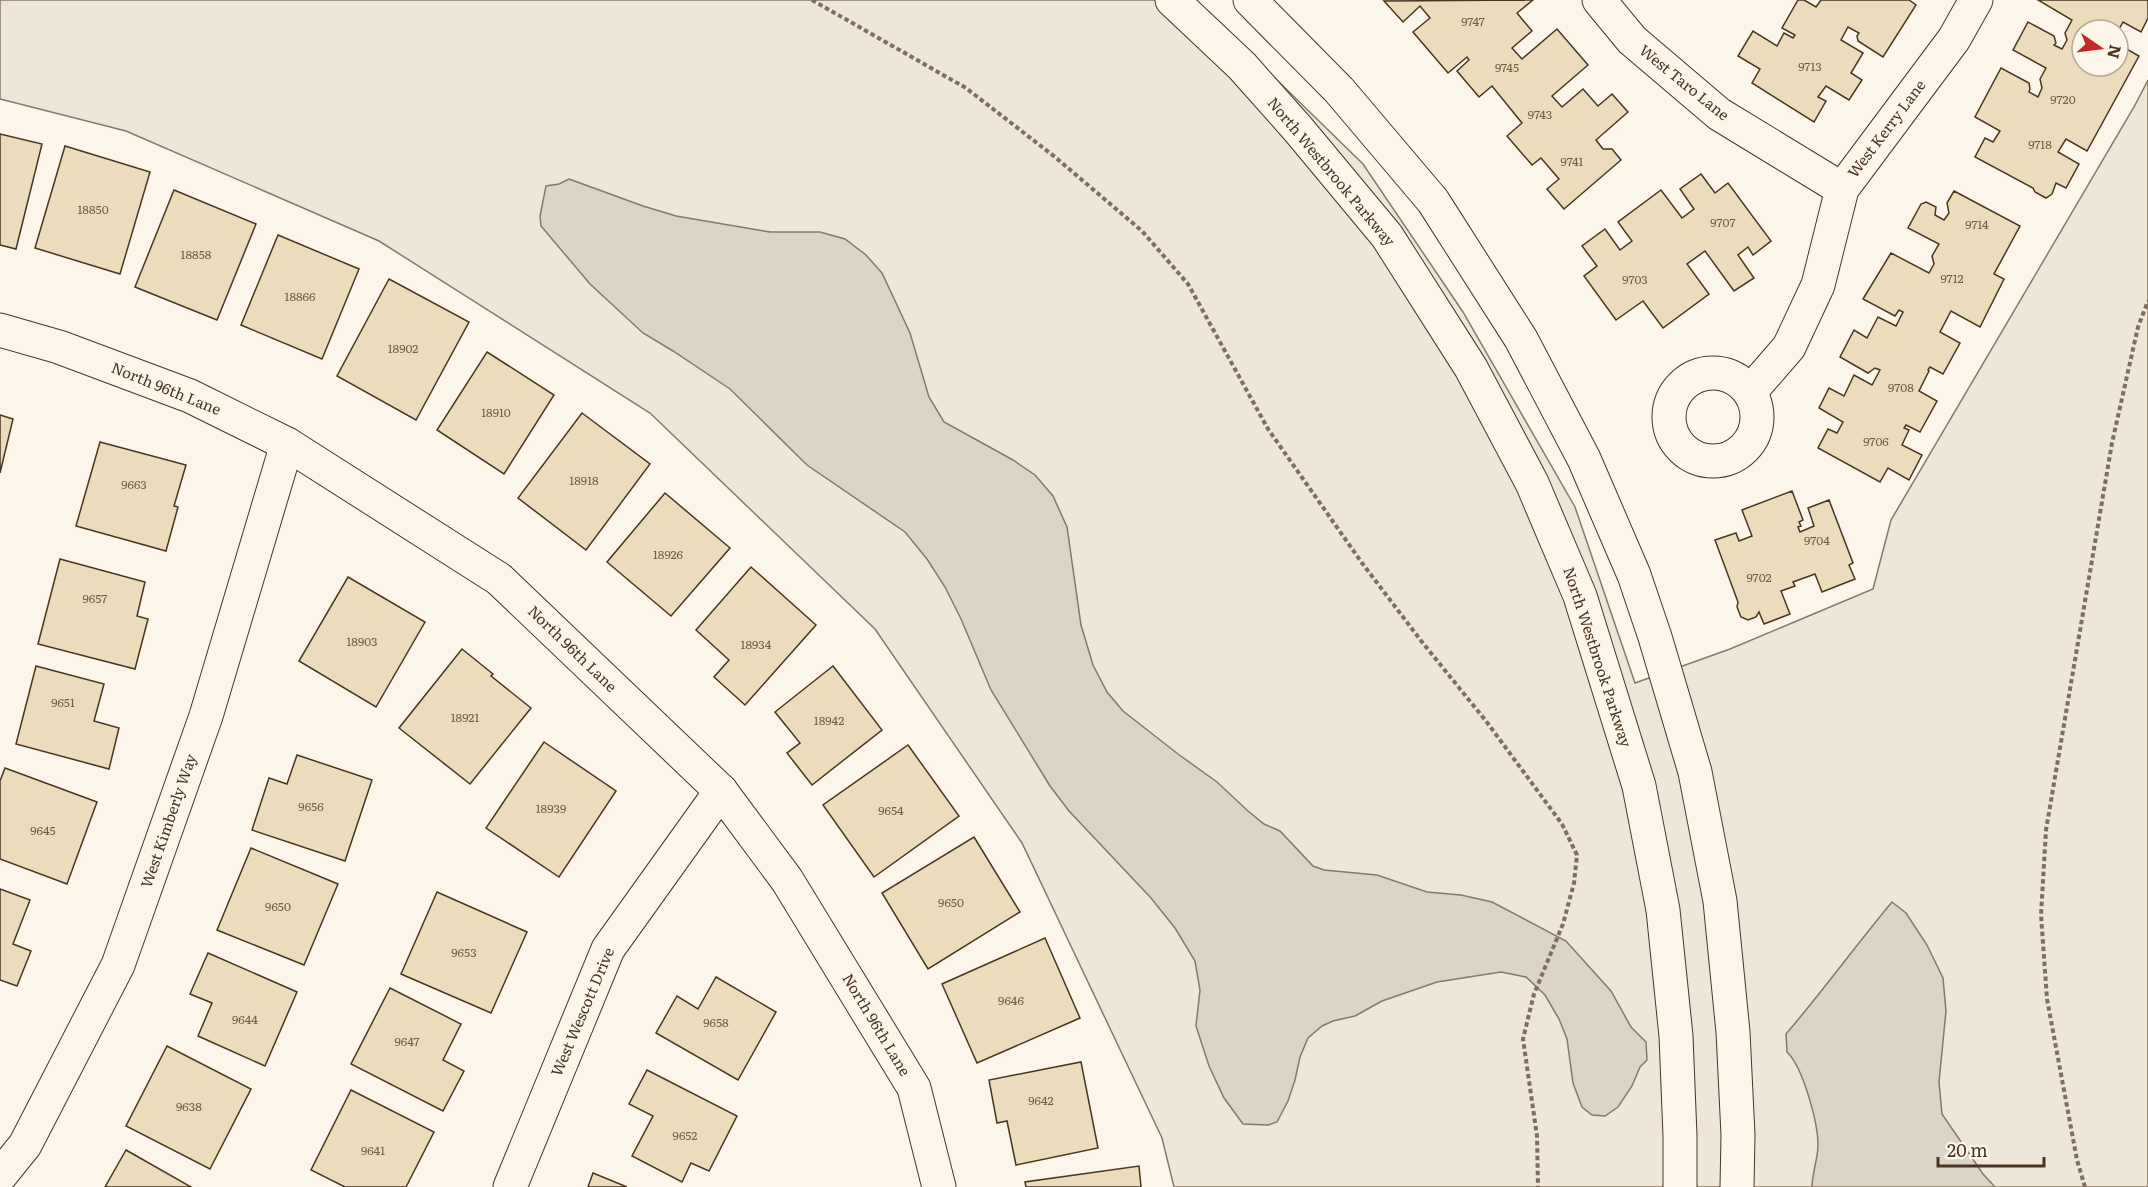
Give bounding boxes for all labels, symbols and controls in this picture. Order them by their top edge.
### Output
house number: 9747 [1461,12,1485,30]
north arrow [2070,18,2130,78]
street label: West Taro Lane [1635,38,1735,126]
text: N [2102,42,2129,61]
house number: 9713 [1798,57,1822,75]
house number: 9745 [1495,58,1519,76]
street label: West Kerry Lane [1841,74,1931,182]
house number: 9720 [2050,90,2076,108]
street label: North Westbrook Parkway [1263,91,1402,251]
house number: 9743 [1528,105,1552,123]
house number: 9718 [2028,135,2052,153]
house number: 9741 [1561,152,1584,170]
house number: 18850 [77,200,109,218]
house number: 9707 [1710,213,1736,231]
house number: 9714 [1965,215,1989,233]
house number: 18858 [181,245,212,263]
house number: 9712 [1940,269,1964,287]
house number: 9703 [1622,270,1648,288]
house number: 18866 [285,287,316,305]
house number: 18902 [388,339,418,357]
street label: North 96th Lane [108,355,225,420]
house number: 9708 [1888,378,1914,396]
house number: 18910 [481,403,511,421]
house number: 9706 [1863,432,1889,450]
house number: 18918 [569,471,599,489]
house number: 9663 [121,475,147,493]
house number: 9704 [1804,531,1830,549]
house number: 18926 [653,545,684,563]
street label: North Westbrook Parkway [1558,563,1639,750]
house number: 9702 [1746,568,1772,586]
house number: 9657 [83,589,107,607]
street label: North 96th Lane [523,599,623,697]
house number: 18903 [346,632,378,650]
house number: 18934 [741,635,772,653]
house number: 9651 [51,693,75,711]
house number: 18921 [451,708,479,726]
house number: 18942 [814,711,844,729]
street label: West Kimberly Way [134,750,201,891]
house number: 9656 [298,797,324,815]
house number: 18939 [536,799,566,817]
house number: 9654 [878,801,904,819]
house number: 9645 [30,821,56,839]
house number: 9650 [938,893,964,911]
house number: 9650 [265,897,291,915]
house number: 9653 [451,943,477,961]
street label: West Wescott Drive [544,943,619,1079]
street label: North 96th Lane [837,968,917,1080]
house number: 9646 [998,991,1024,1009]
house number: 9644 [232,1010,258,1028]
house number: 9658 [703,1013,729,1031]
house number: 9647 [395,1032,420,1050]
house number: 9642 [1028,1091,1054,1109]
house number: 9638 [176,1097,202,1115]
house number: 9652 [673,1126,697,1144]
scale bar [1938,1130,2044,1168]
text: 20 m [1947,1136,1988,1163]
house number: 9641 [361,1141,385,1159]

